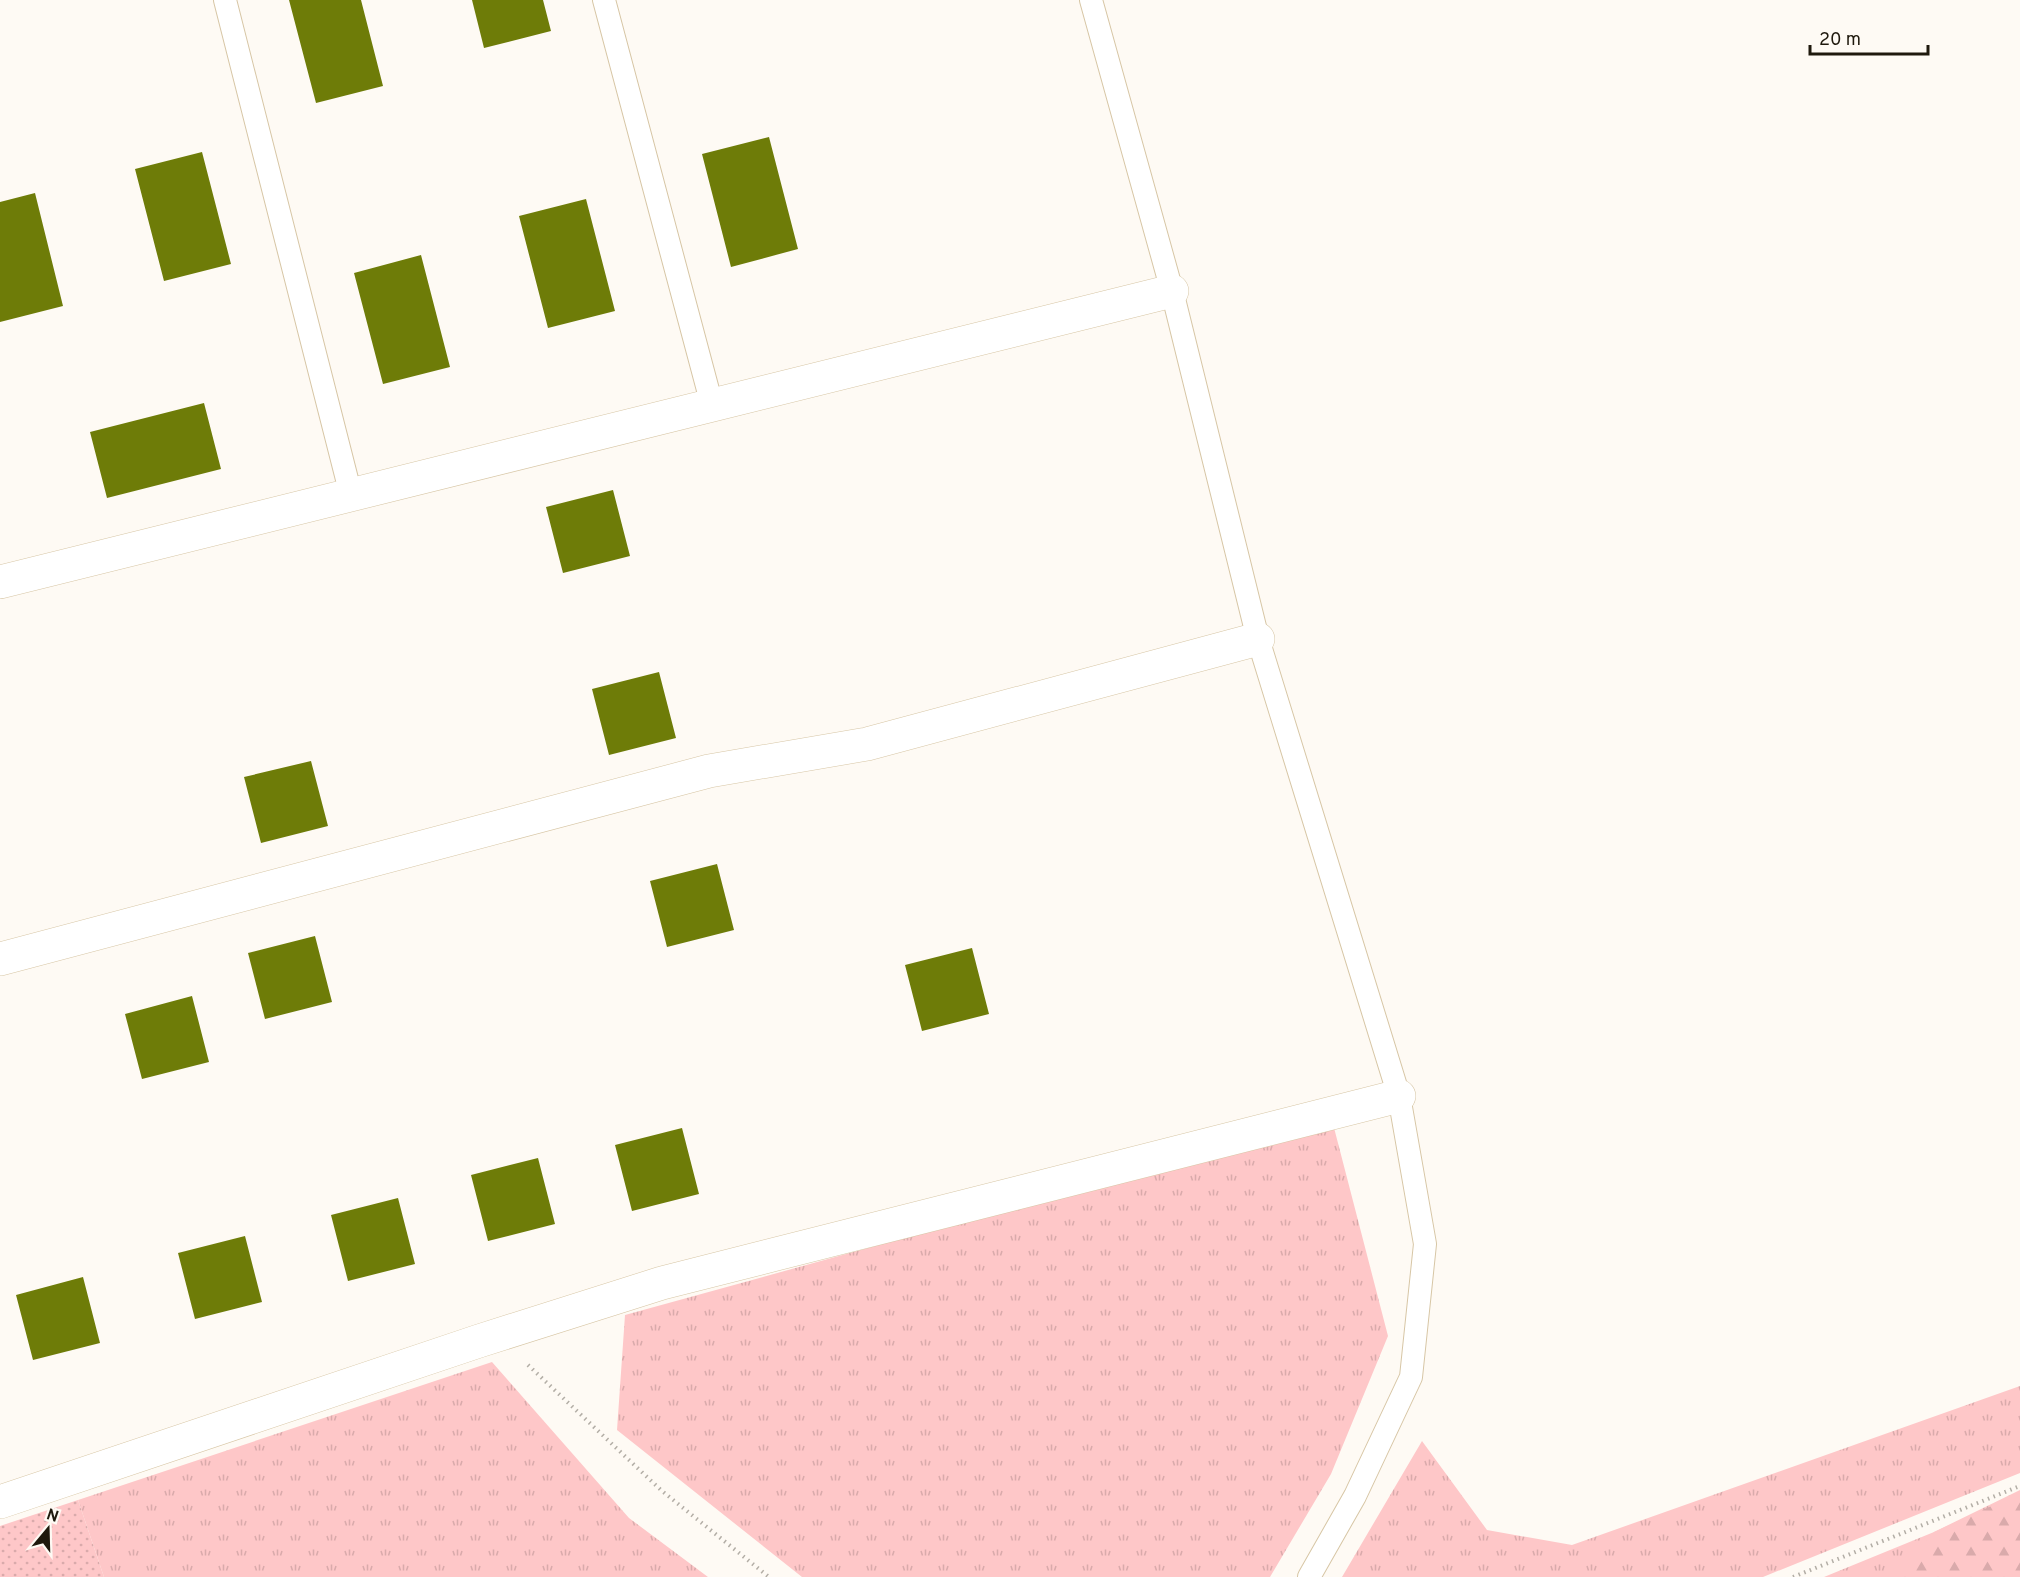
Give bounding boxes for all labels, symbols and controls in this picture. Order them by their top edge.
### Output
scale bar [1810,18,1928,56]
text: 20 m [1819,29,1861,52]
north arrow [18,1499,78,1559]
text: N [44,1505,61,1528]

